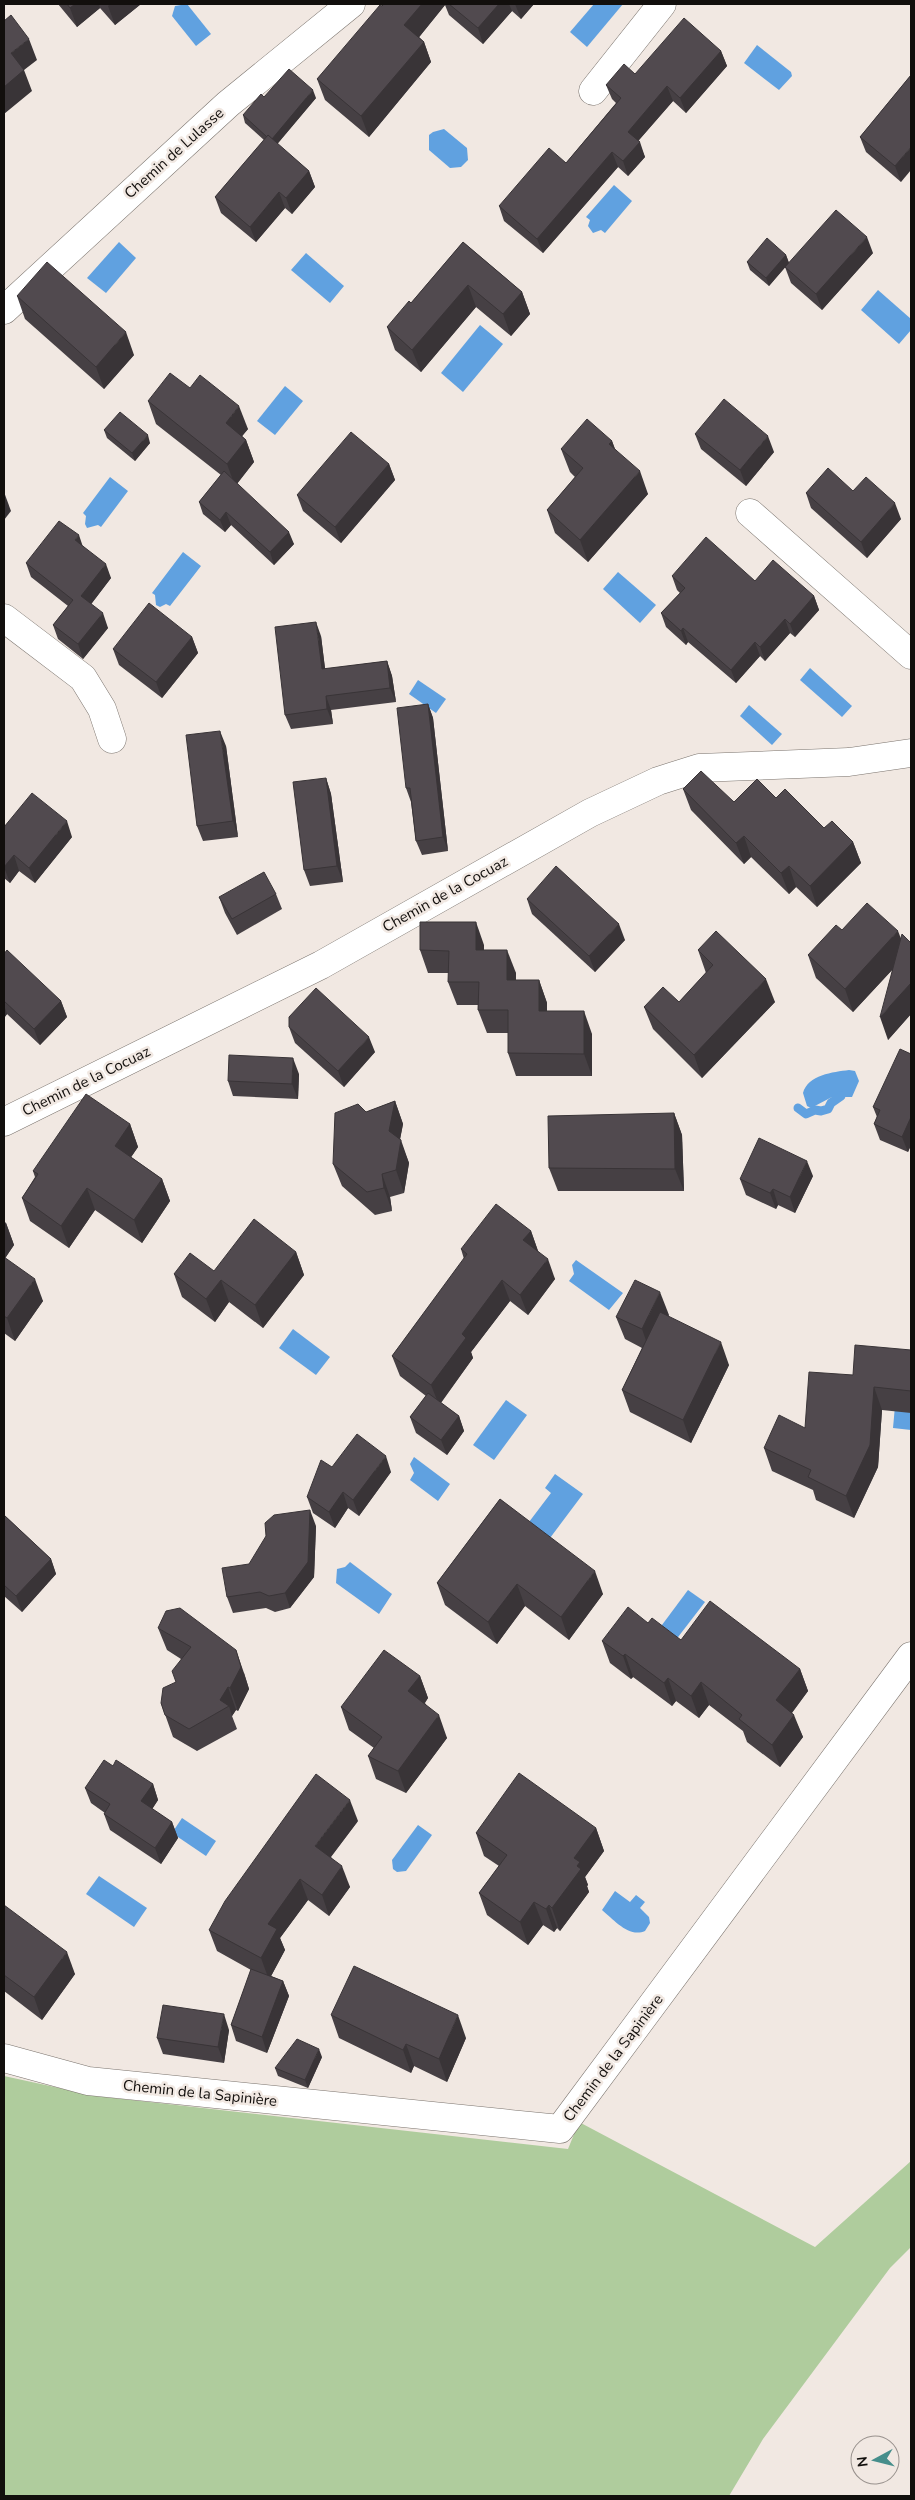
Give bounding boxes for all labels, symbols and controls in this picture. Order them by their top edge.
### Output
street label: Chemin de Lulasse [120,103,228,203]
street label: Chemin de la Cocuaz [379,851,511,937]
street label: Chemin de la Cocuaz [19,1041,153,1121]
street label: Chemin de la Sapinière [558,1990,668,2126]
street label: Chemin de la Sapinière [122,2075,278,2111]
north arrow [850,2435,900,2485]
text: N [853,2455,873,2468]

